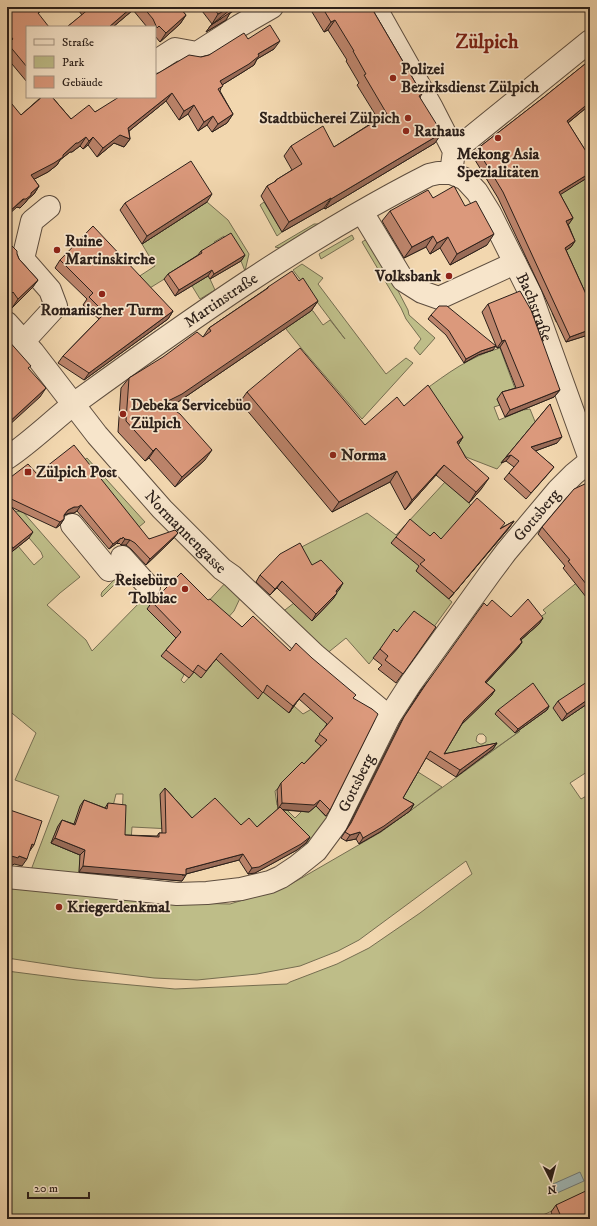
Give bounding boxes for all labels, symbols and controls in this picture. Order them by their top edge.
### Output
legend [26,26,156,98]
district label: Zülpich [456,30,519,55]
text: Straße [62,35,94,50]
text: Park [62,55,84,70]
place label: Polizei Bezirksdienst Zülpich [401,59,540,97]
marker: Polizei Bezirksdienst Zülpich [388,73,398,83]
text: Gebäude [62,75,103,90]
place label: Stadtbücherei Zülpich [259,108,401,128]
marker: Stadtbücherei Zülpich [403,113,413,123]
place label: Rathaus [414,121,465,141]
marker: Rathaus [401,126,411,136]
marker: Mekong Asia Spezialitäten [493,133,503,143]
place label: Mekong Asia Spezialitäten [457,144,541,182]
place label: Ruine Martinskirche [65,231,156,269]
marker: Ruine Martinskirche [52,245,62,255]
place label: Volksbank [374,266,442,286]
street label: Martinstraße [180,268,262,332]
street label: Bachstraße [512,270,557,344]
marker: Volksbank [444,271,454,281]
marker: Romanischer Turm [97,289,107,299]
place label: Romanischer Turm [41,300,163,320]
place label: Debeka Servicebüo Zülpich [131,395,251,433]
marker: Debeka Servicebüo Zülpich [118,409,128,419]
place label: Norma [341,445,388,465]
marker: Norma [328,450,338,460]
place label: Zülpich Post [36,462,118,482]
marker: Zülpich Post [23,467,33,477]
street label: Gottsberg [509,485,565,546]
street label: Normannengasse [140,486,231,578]
place label: Reisebüro Tolbiac [115,570,177,608]
marker: Reisebüro Tolbiac [180,584,190,594]
street label: Gottsberg [333,750,379,815]
place label: Kriegerdenkmal [67,897,171,917]
marker: Kriegerdenkmal [54,902,64,912]
north arrow [531,1160,571,1200]
scale bar [28,1174,89,1200]
text: 20 m [34,1181,58,1196]
text: N [547,1182,557,1196]

